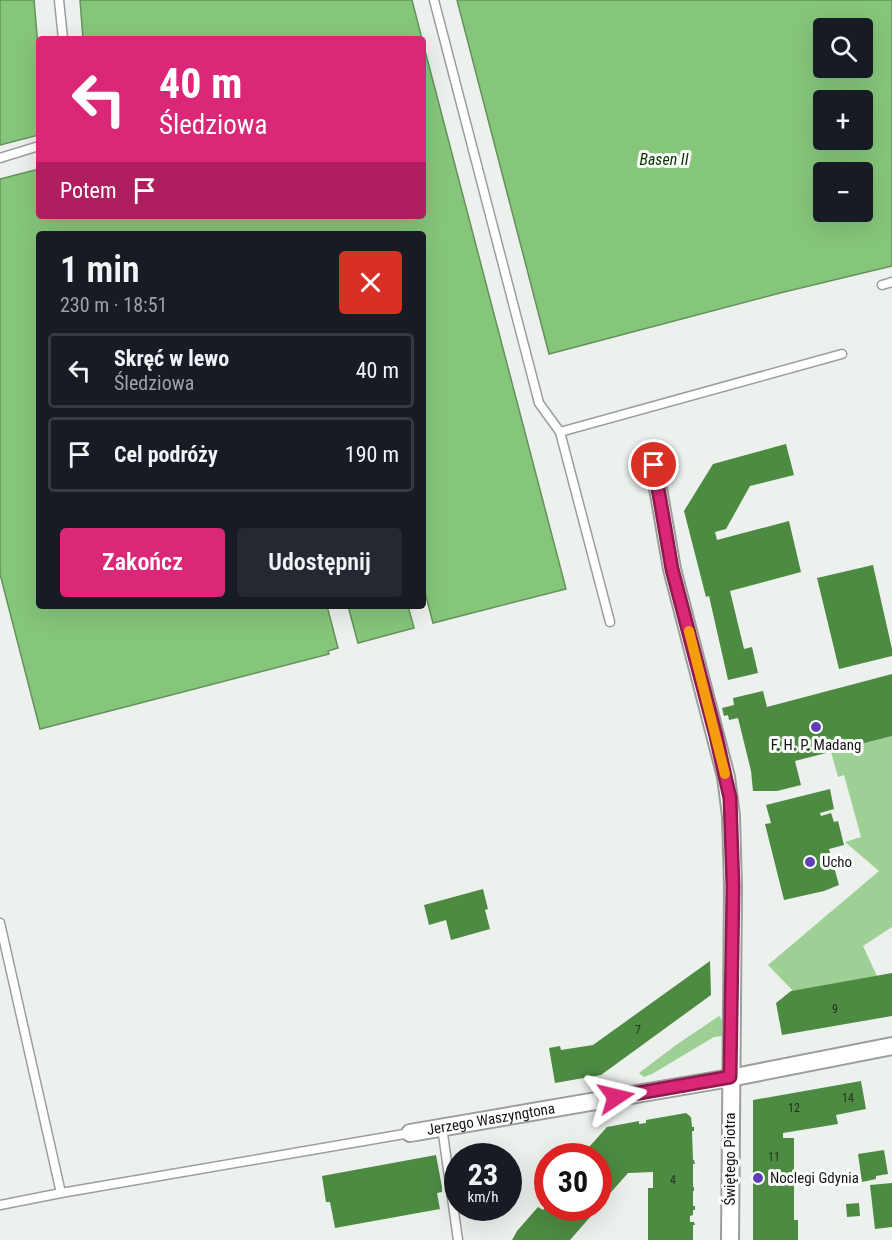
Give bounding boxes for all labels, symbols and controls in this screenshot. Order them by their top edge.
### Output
map controls [813,18,873,222]
button: search [813,18,873,78]
text: 40 m [159,59,242,108]
icon: left [60,60,138,138]
button: + [813,90,873,150]
text: Śledziowa [159,109,267,141]
water label: Basen II [639,150,689,169]
button: − [813,162,873,222]
icon: arrive [128,174,161,207]
text: Potem [60,178,116,203]
text: 1 min [60,249,140,291]
button: close [339,251,402,314]
text: 230 m · 18:51 [60,293,167,317]
text: Skręć w lewo [114,346,229,371]
icon: left [63,354,96,387]
text: 40 m [356,358,399,383]
text: Śledziowa [114,371,194,395]
icon: arrive [63,438,96,471]
pin [628,439,679,490]
text: Cel podróży [114,442,218,467]
text: 190 m [345,442,399,467]
icon: arrive [637,448,670,481]
button: Zakończ [60,528,225,597]
button: Udostępnij [237,528,402,597]
marker: F. H. P. Madang [809,720,823,734]
place label: F. H. P. Madang [771,736,861,754]
place label: Ucho [822,853,852,871]
marker: Ucho [803,855,817,869]
house number: 9 [832,1002,838,1016]
house number: 7 [635,1023,641,1037]
position arrow [584,1065,648,1129]
house number: 14 [842,1091,854,1105]
street label: Jerzego Waszyngtona [425,1099,556,1139]
house number: 12 [788,1101,800,1115]
street label: Świętego Piotra [721,1112,739,1206]
speed limit sign: 30 [534,1143,612,1221]
house number: 11 [768,1150,780,1164]
text: 23 [468,1157,498,1192]
place label: Noclegi Gdynia [770,1169,859,1187]
marker: Noclegi Gdynia [751,1171,765,1185]
house number: 4 [670,1173,676,1187]
text: km/h [468,1188,498,1206]

